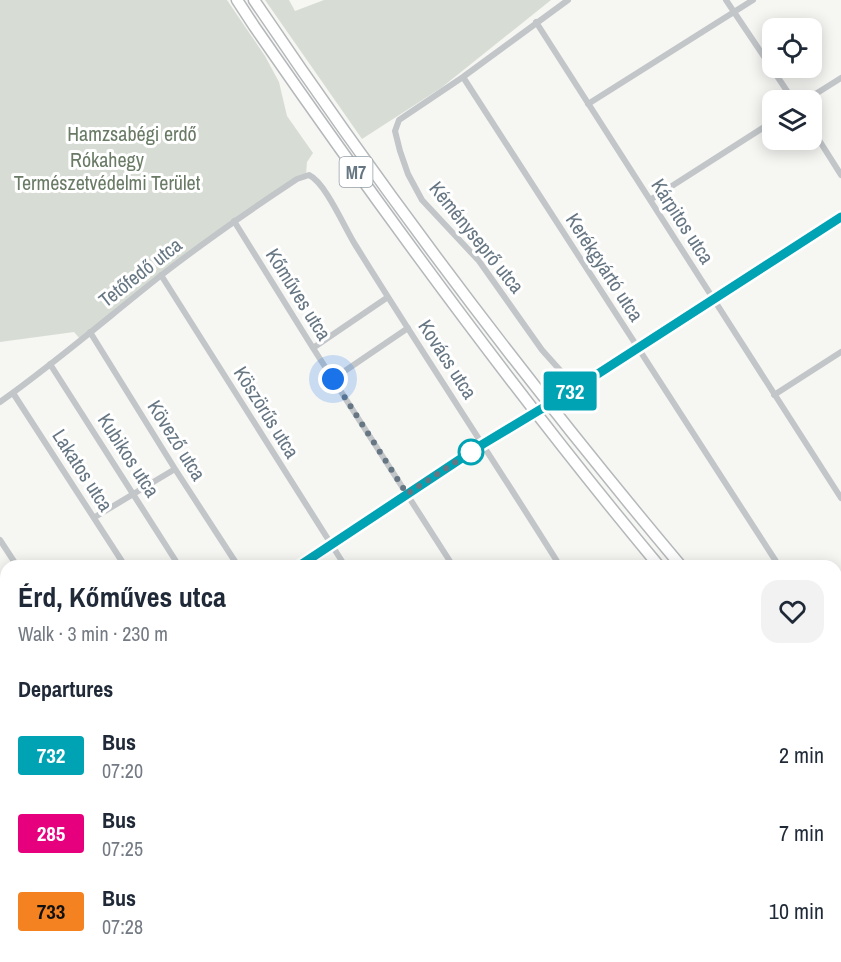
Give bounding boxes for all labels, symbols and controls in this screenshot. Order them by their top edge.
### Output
map controls [762,18,822,150]
button: locate [762,18,822,78]
button: layers [762,90,822,150]
park label: Hamzsabégi erdő [67,120,197,147]
park label: Rókahegy Természetvédelmi Terület [14,146,201,196]
road number: M7 [340,157,372,187]
street label: Kárpitos utca [645,173,721,269]
street label: Kéményseprő utca [423,175,531,299]
street label: Kerékgyártó utca [560,208,650,326]
street label: Tetőfedő utca [93,231,187,313]
street label: Kőműves utca [260,243,338,345]
street label: Kovács utca [412,314,484,404]
street label: Köszörűs utca [228,361,306,463]
your location [318,364,348,394]
line badge: 732 [536,372,604,410]
text: 732 [556,377,584,406]
street label: Kövező utca [142,395,212,485]
street label: Kubikos utca [92,408,166,502]
street label: Lakatos utca [46,424,120,516]
unlabelled marker [458,439,484,465]
text: Érd, Kőműves utca [18,578,226,616]
button: heart [761,580,824,643]
text: Walk · 3 min · 230 m [18,620,168,647]
text: Departures [18,674,113,704]
text: Bus [102,727,136,757]
text: 2 min [779,740,824,770]
text: 732 [37,741,65,770]
text: 07:20 [102,757,143,784]
text: Bus [102,805,136,835]
text: 7 min [779,818,824,848]
text: 285 [37,819,65,848]
text: 07:25 [102,835,143,862]
text: Bus [102,883,136,913]
text: 10 min [769,896,824,926]
text: 733 [37,897,65,926]
text: 07:28 [102,913,143,940]

